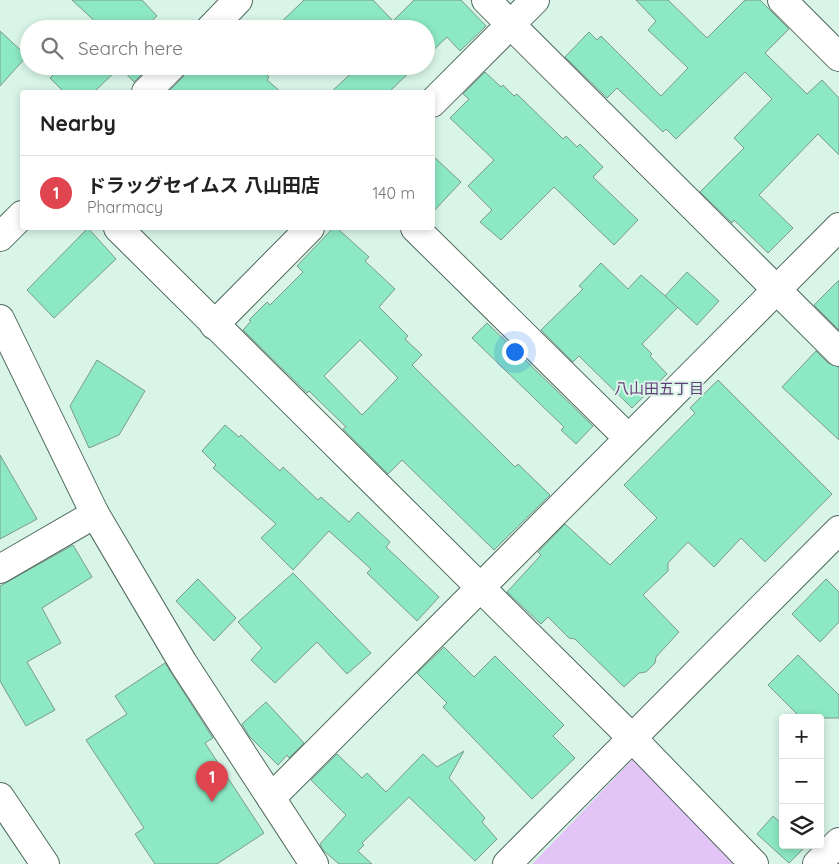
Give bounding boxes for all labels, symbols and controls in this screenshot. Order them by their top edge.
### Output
search box [20,20,435,75]
icon: search [38,34,66,62]
text: Search here [78,36,183,60]
text: Nearby [40,110,116,136]
text: ドラッグセイムス 八山田店 [87,173,320,197]
text: 1 [53,183,59,203]
text: 140 m [372,183,415,203]
text: Pharmacy [87,197,163,217]
your location [502,339,528,365]
district label: 八山田五丁目 [614,379,704,398]
map controls [779,714,824,849]
button: + [779,714,824,759]
button: − [779,759,824,804]
pin: 1 [196,761,228,802]
button: layers [779,804,824,849]

